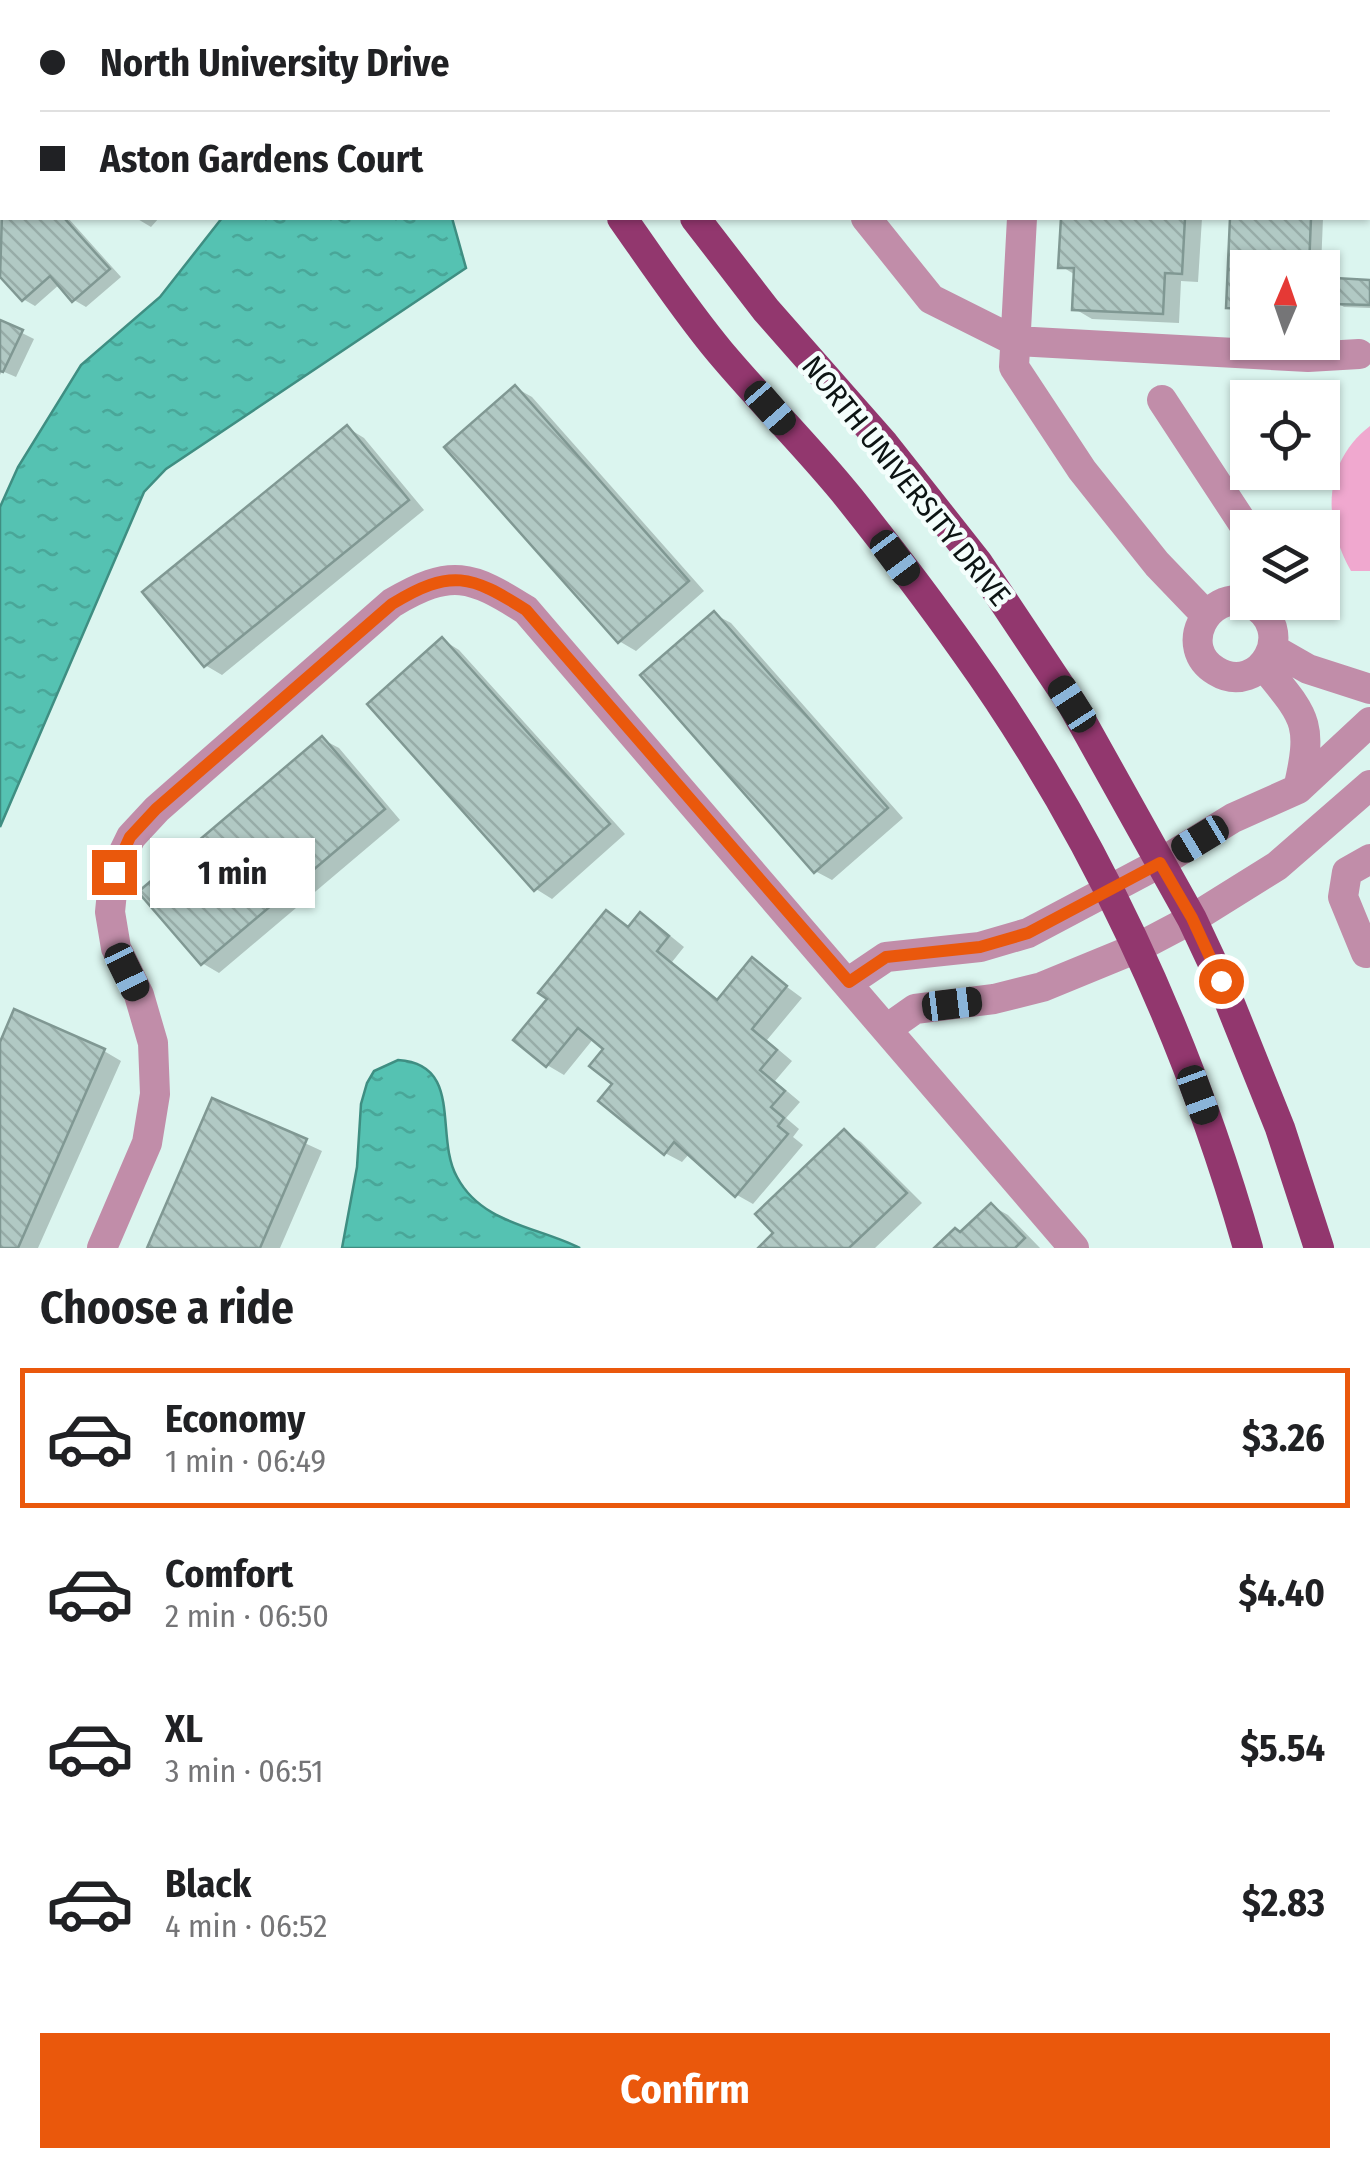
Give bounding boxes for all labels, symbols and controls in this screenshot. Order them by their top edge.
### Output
text: North University Drive [100,40,450,86]
text: Aston Gardens Court [100,136,423,182]
north arrow [1230,250,1340,360]
map controls [1230,250,1340,620]
street label: NORTH UNIVERSITY DRIVE [794,349,1018,613]
car [739,376,801,440]
button: locate [1230,380,1340,490]
button: layers [1230,510,1340,620]
car [865,525,925,591]
car [1043,671,1101,737]
car [1167,811,1233,867]
callout: 1 min [149,837,314,907]
route end [92,850,137,895]
text: 1 min [198,854,267,892]
car [100,938,154,1006]
route start [1199,959,1244,1004]
car [920,985,984,1023]
car [1174,1062,1222,1128]
text: Choose a ride [40,1281,294,1335]
icon: car [45,1393,135,1483]
text: Economy [165,1396,305,1442]
text: $3.26 [1242,1415,1325,1461]
text: 1 min · 06:49 [165,1442,326,1480]
icon: car [45,1548,135,1638]
text: Comfort [165,1551,293,1597]
text: $4.40 [1238,1570,1325,1616]
text: 2 min · 06:50 [165,1597,329,1635]
icon: car [45,1703,135,1793]
text: XL [165,1706,203,1752]
text: $5.54 [1240,1725,1325,1771]
text: 3 min · 06:51 [165,1752,323,1790]
icon: car [45,1858,135,1948]
text: Black [165,1861,251,1907]
text: $2.83 [1242,1880,1325,1926]
text: 4 min · 06:52 [165,1907,327,1945]
button: Confirm [40,2033,1330,2148]

